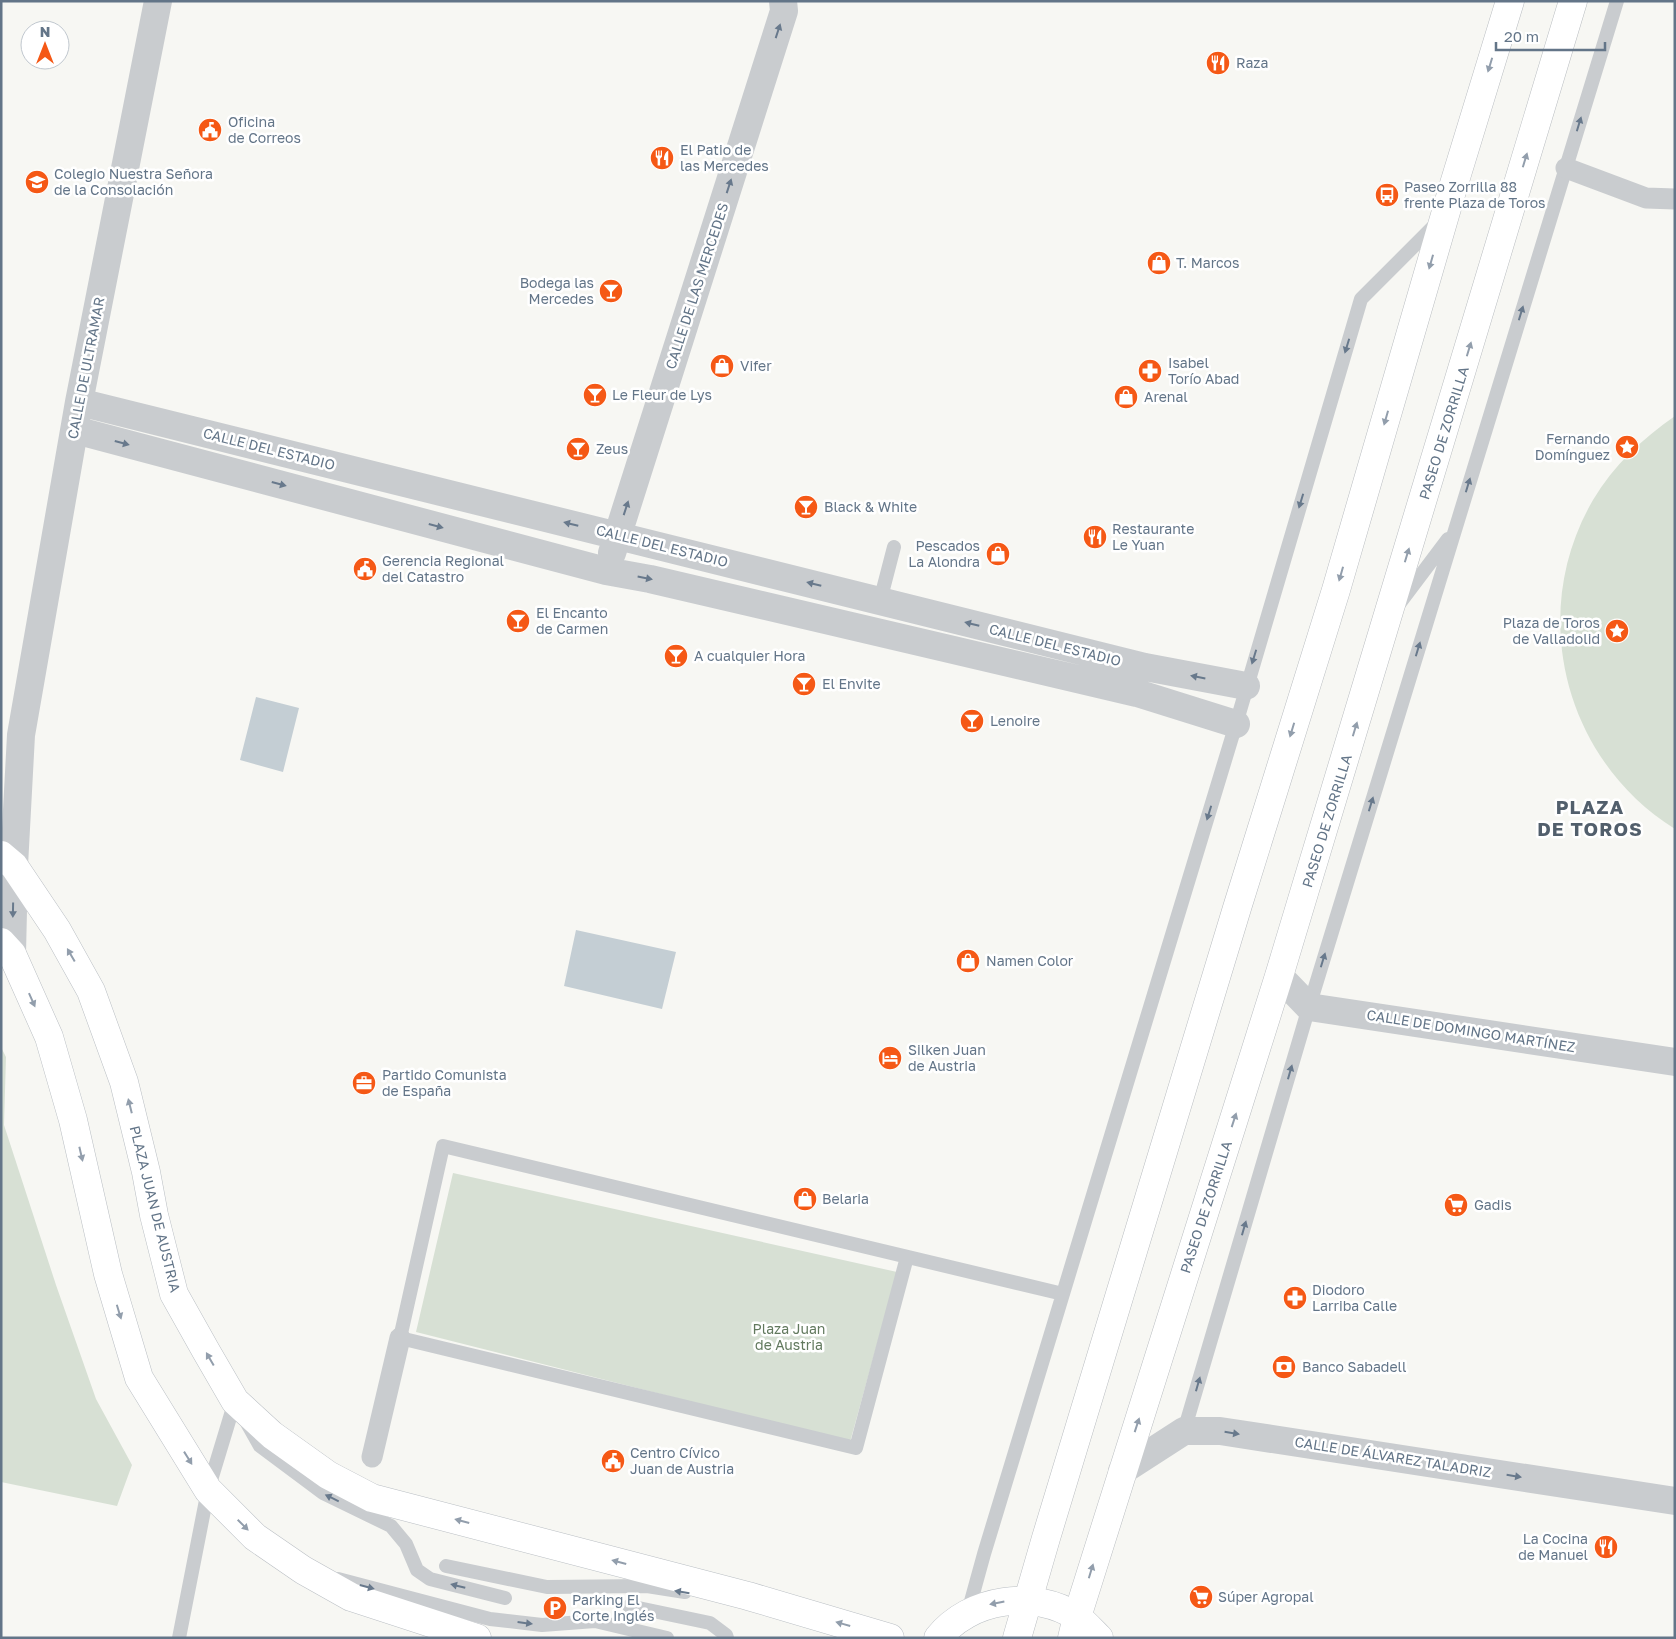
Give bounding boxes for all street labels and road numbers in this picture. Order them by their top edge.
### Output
street label: CALLE DE LAS MERCEDES [662,200,732,371]
street label: CALLE DE ULTRAMAR [63,296,108,440]
street label: PASEO DE ZORRILLA [1415,364,1472,501]
street label: CALLE DEL ESTADIO [201,424,337,473]
street label: CALLE DEL ESTADIO [594,521,730,570]
street label: CALLE DEL ESTADIO [987,620,1123,669]
street label: PASEO DE ZORRILLA [1298,752,1355,889]
street label: CALLE DE DOMINGO MARTÍNEZ [1366,1006,1577,1055]
street label: PLAZA JUAN DE AUSTRIA [127,1124,185,1295]
street label: PASEO DE ZORRILLA [1176,1138,1235,1275]
street label: CALLE DE ÁLVAREZ TALADRIZ [1294,1433,1493,1480]

